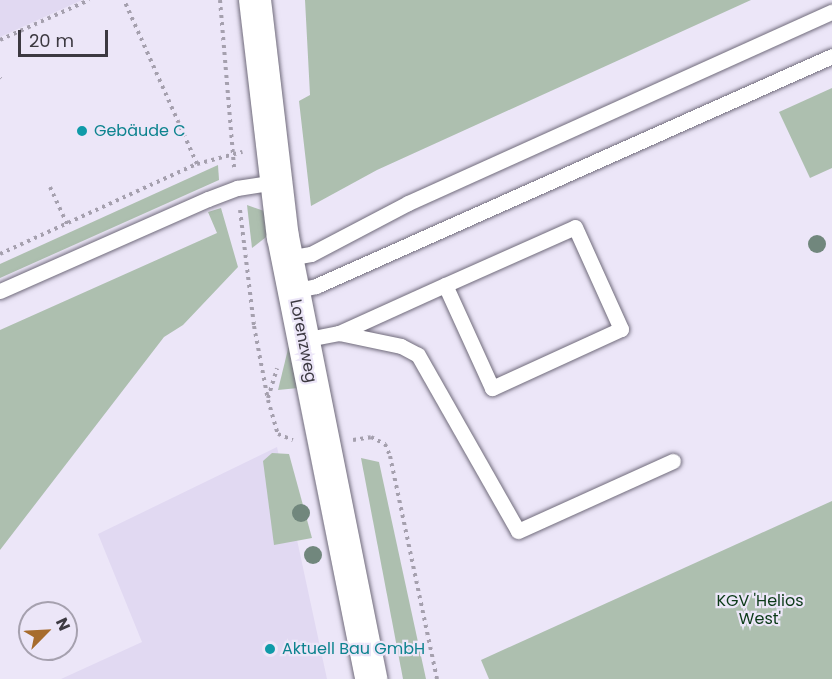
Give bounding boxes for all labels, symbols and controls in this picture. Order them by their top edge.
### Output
scale bar [21,18,111,56]
text: 20 m [29,28,74,53]
place label: Gebäude C [94,121,186,141]
marker: Gebäude C [75,124,89,138]
street label: Lorenzweg [286,298,320,384]
park label: KGV 'Helios West' [716,591,804,629]
north arrow [18,601,78,661]
text: N [50,614,76,634]
place label: Aktuell Bau GmbH [282,639,425,659]
marker: Aktuell Bau GmbH [263,642,277,656]

